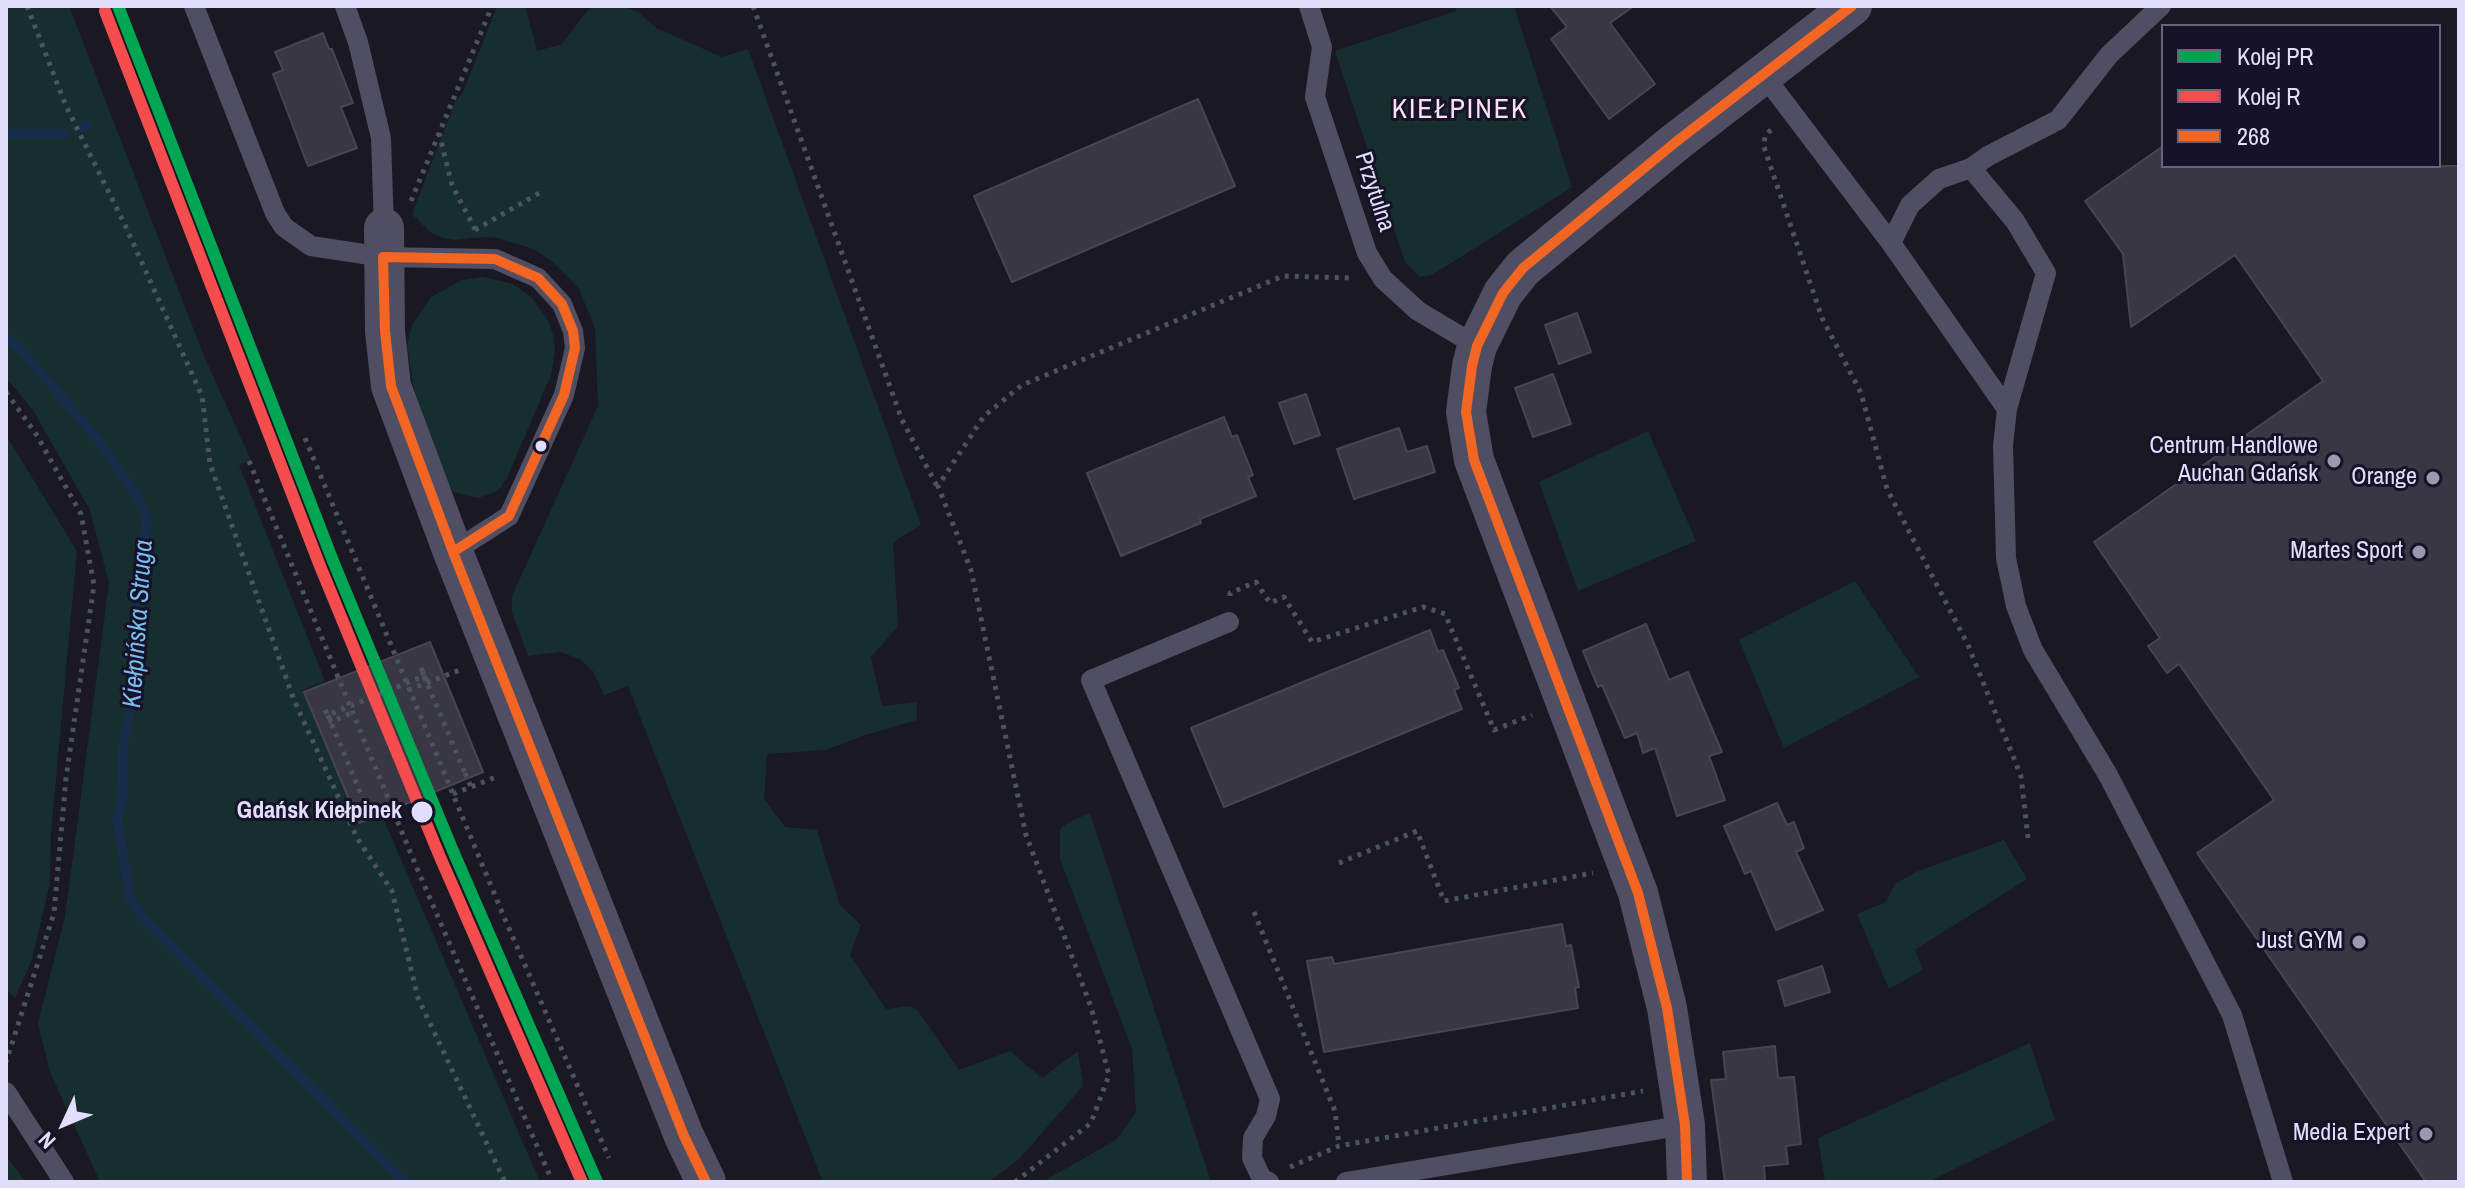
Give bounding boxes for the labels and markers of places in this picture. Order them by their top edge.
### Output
place label: Centrum Handlowe Auchan Gdańsk [2150,433,2318,489]
unlabelled marker [533,438,549,454]
marker: Centrum Handlowe Auchan Gdańsk [2325,452,2343,470]
place label: Orange [2351,464,2417,492]
marker: Orange [2424,469,2442,487]
place label: Martes Sport [2290,538,2403,566]
marker: Martes Sport [2410,543,2428,561]
place label: Gdańsk Kiełpinek [237,798,402,826]
marker: Gdańsk Kiełpinek [409,799,435,825]
place label: Just GYM [2257,928,2343,956]
marker: Just GYM [2350,933,2368,951]
place label: Media Expert [2293,1120,2410,1148]
marker: Media Expert [2417,1125,2435,1143]

